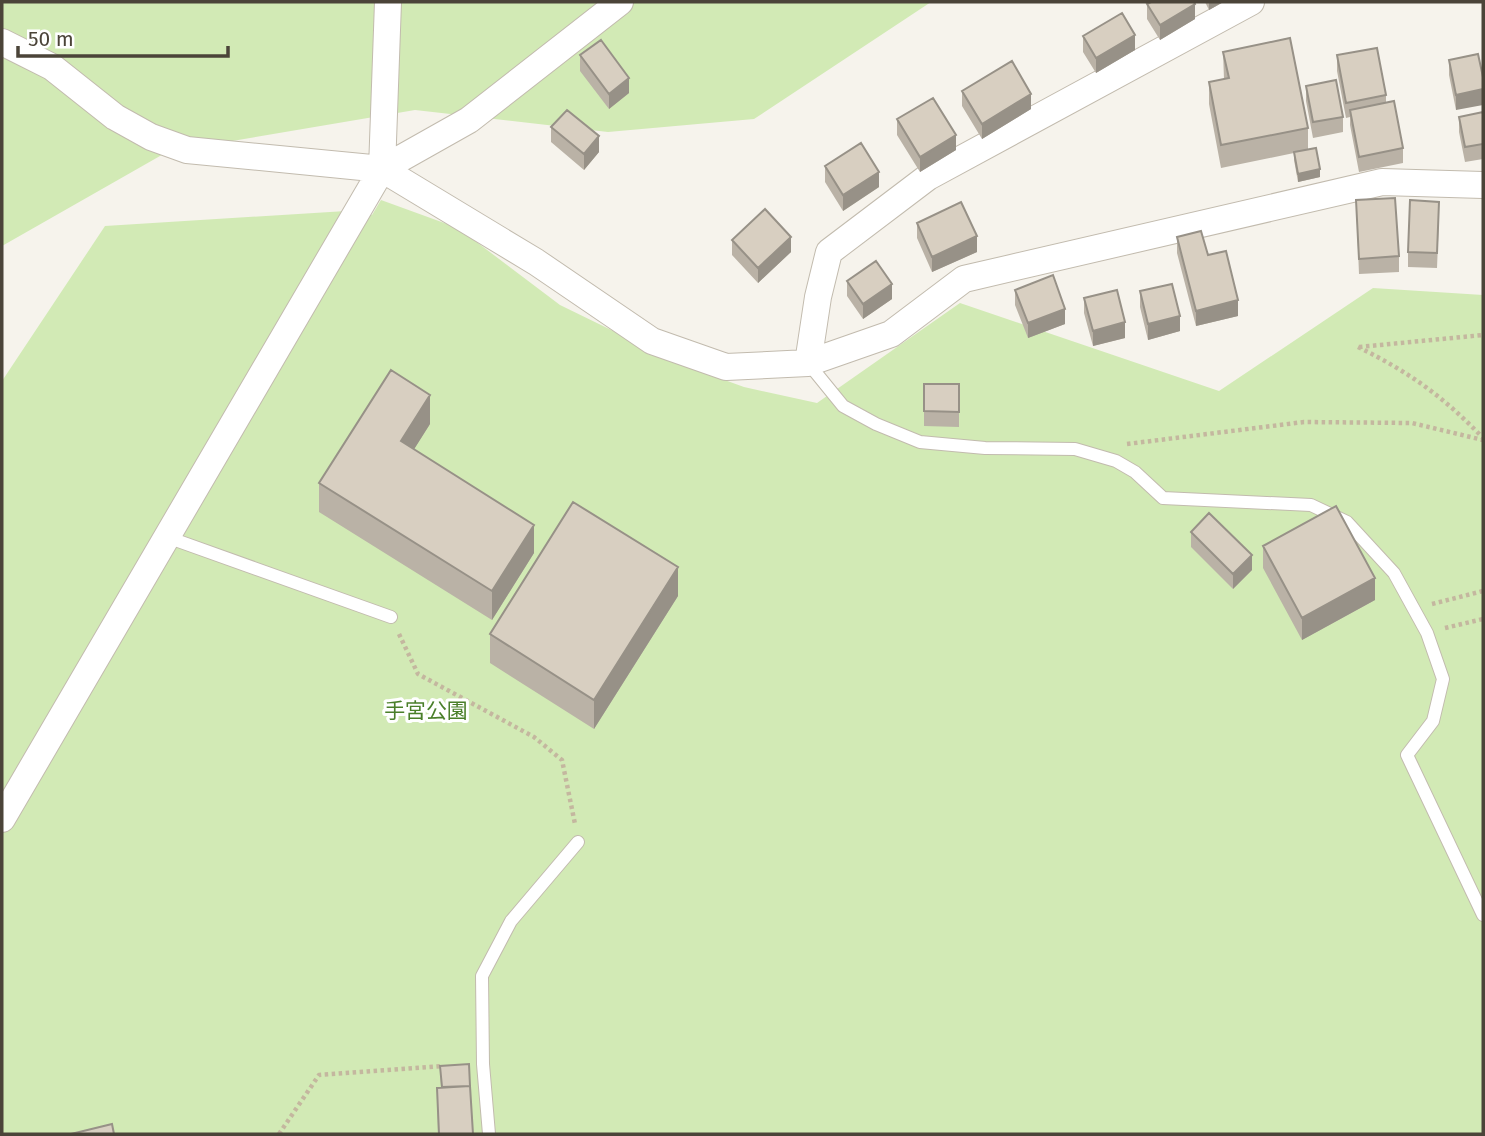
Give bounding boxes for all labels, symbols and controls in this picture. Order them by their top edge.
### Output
scale bar [18,14,228,58]
text: 50 m [28,26,74,52]
park label: 手宮公園 [384,698,468,724]

